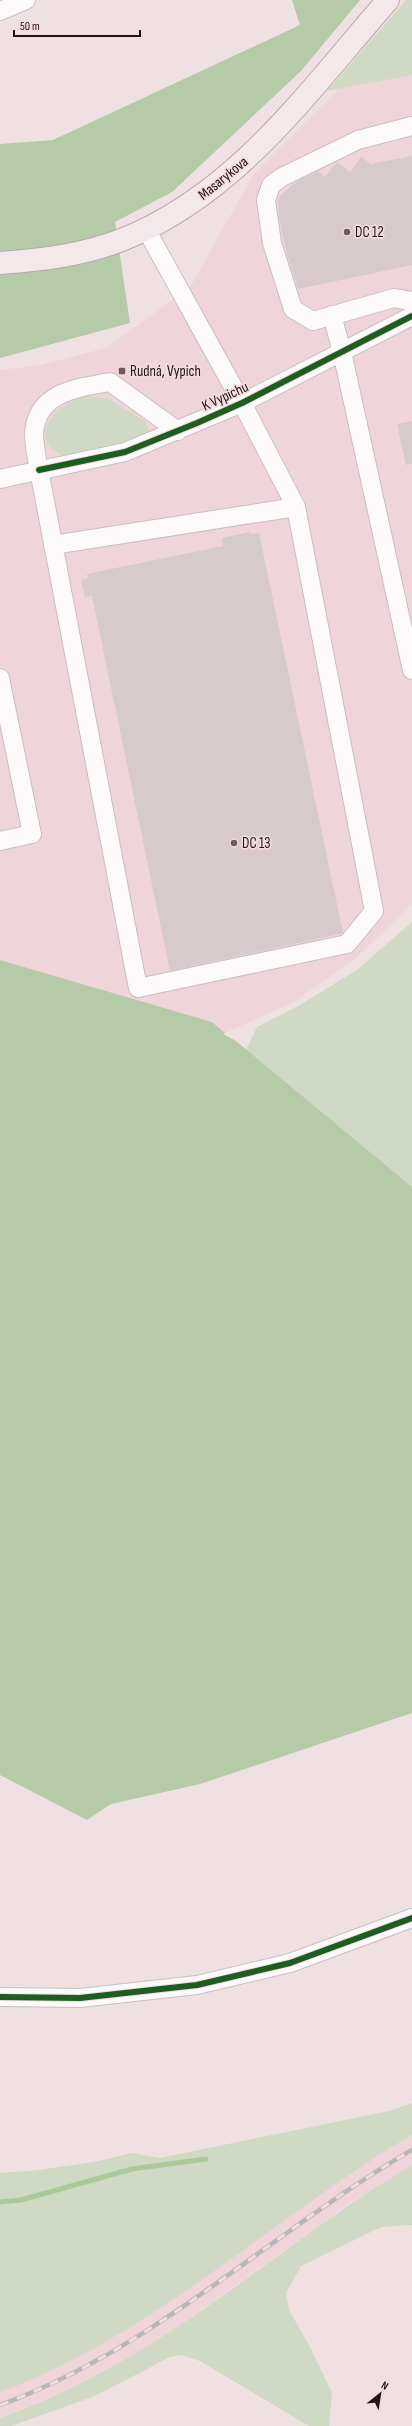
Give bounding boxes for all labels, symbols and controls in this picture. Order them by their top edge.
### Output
scale bar [14,12,140,38]
text: 50 m [20,19,40,34]
street label: Masarykova [194,152,252,204]
place label: DC 12 [355,223,384,242]
marker: DC 12 [342,227,352,237]
place label: Rudná, Vypich [130,362,201,381]
marker: Rudná, Vypich [117,366,127,376]
street label: K Vypichu [199,377,252,416]
place label: DC 13 [242,834,271,853]
marker: DC 13 [229,838,239,848]
north arrow [360,2374,400,2414]
text: N [379,2379,391,2393]

